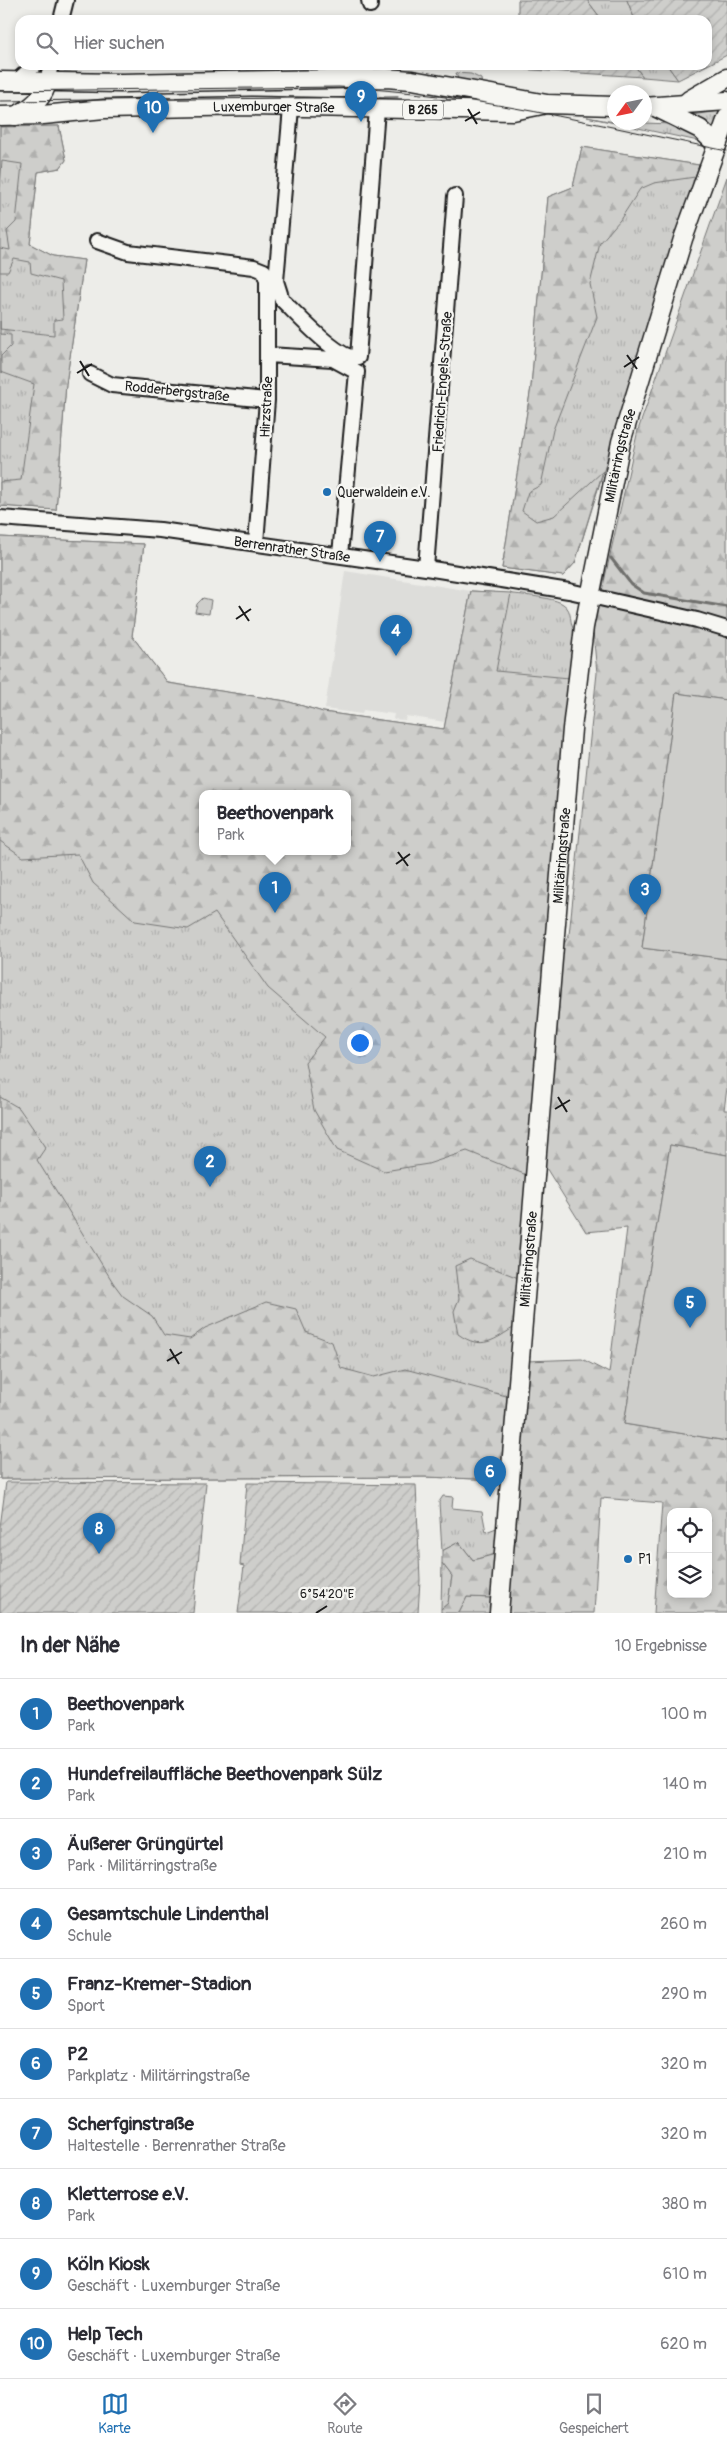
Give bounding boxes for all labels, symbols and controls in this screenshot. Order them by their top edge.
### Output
search box [15,15,712,70]
icon: search [33,29,61,57]
text: Hier suchen [73,31,165,55]
pin: 9 [345,81,377,122]
north arrow [607,85,652,130]
pin: 10 [137,92,169,133]
street label: Luxemburger Straße [213,98,335,117]
road number: B 265 [403,100,443,120]
street label: Friedrich-Engels-Straße [429,311,456,453]
street label: Hirzstraße [256,376,277,438]
street label: Rodderbergstraße [124,378,230,405]
street label: Militärringstraße [601,406,640,504]
place label: Querwaldein e.V. [337,484,430,501]
marker: Querwaldein e.V. [321,486,333,498]
pin: 7 [364,521,396,562]
street label: Berrenrather Straße [233,533,351,566]
pin: 4 [380,615,412,656]
popup [199,790,351,855]
text: Beethovenpark [216,801,334,825]
street label: Militärringstraße [550,807,574,904]
text: Park [216,825,245,845]
pin: 1 [259,872,291,913]
pin: 3 [629,874,661,915]
your location [347,1030,373,1056]
pin: 2 [194,1146,226,1187]
street label: Militärringstraße [516,1211,541,1308]
pin: 5 [674,1287,706,1328]
pin: 6 [474,1456,506,1497]
map controls [667,1508,712,1598]
button: locate [667,1508,712,1553]
pin: 8 [83,1513,115,1554]
place label: P1 [638,1551,651,1568]
marker: P1 [622,1553,634,1565]
button: layers [667,1553,712,1598]
text: 6°54'20"E [300,1587,354,1602]
text: In der Nähe [20,1632,120,1659]
text: 10 Ergebnisse [614,1636,707,1656]
text: Beethovenpark [67,1692,184,1716]
text: 1 [33,1704,39,1724]
text: 100 m [661,1704,707,1724]
text: Park [67,1716,95,1736]
text: Hundefreilauffläche Beethovenpark Sülz [67,1762,382,1786]
text: 2 [32,1774,40,1794]
text: 140 m [663,1774,707,1794]
text: Park [67,1786,95,1806]
text: Äußerer Grüngürtel [67,1832,223,1856]
text: 3 [32,1844,40,1864]
text: 210 m [663,1844,707,1864]
text: Park · Militärringstraße [67,1856,217,1876]
text: Gesamtschule Lindenthal [67,1902,269,1926]
text: 4 [31,1914,41,1934]
text: 260 m [660,1914,707,1934]
text: Schule [67,1926,112,1946]
text: Franz-Kremer-Stadion [67,1972,251,1996]
text: 5 [32,1984,40,2004]
text: 290 m [661,1984,707,2004]
text: Sport [67,1996,105,2016]
text: P2 [67,2042,88,2066]
text: 6 [31,2054,41,2074]
text: 320 m [661,2054,707,2074]
text: Parkplatz · Militärringstraße [67,2066,250,2086]
text: Scherfginstraße [67,2112,194,2136]
text: 7 [32,2124,40,2144]
text: 320 m [661,2124,707,2144]
text: Haltestelle · Berrenrather Straße [67,2136,286,2156]
text: Kletterrose e.V. [67,2182,189,2206]
text: 8 [32,2194,40,2214]
text: 380 m [661,2194,707,2214]
text: Park [67,2206,95,2226]
text: Köln Kiosk [67,2252,150,2276]
text: 9 [32,2264,40,2284]
text: 610 m [663,2264,707,2284]
text: Geschäft · Luxemburger Straße [67,2276,280,2296]
text: Help Tech [67,2322,143,2346]
text: 10 [27,2334,45,2354]
text: 620 m [660,2334,707,2354]
text: Geschäft · Luxemburger Straße [67,2346,280,2366]
tab: Karte [98,2390,131,2437]
tab: Route [327,2390,363,2437]
tab: Gespeichert [559,2390,629,2437]

